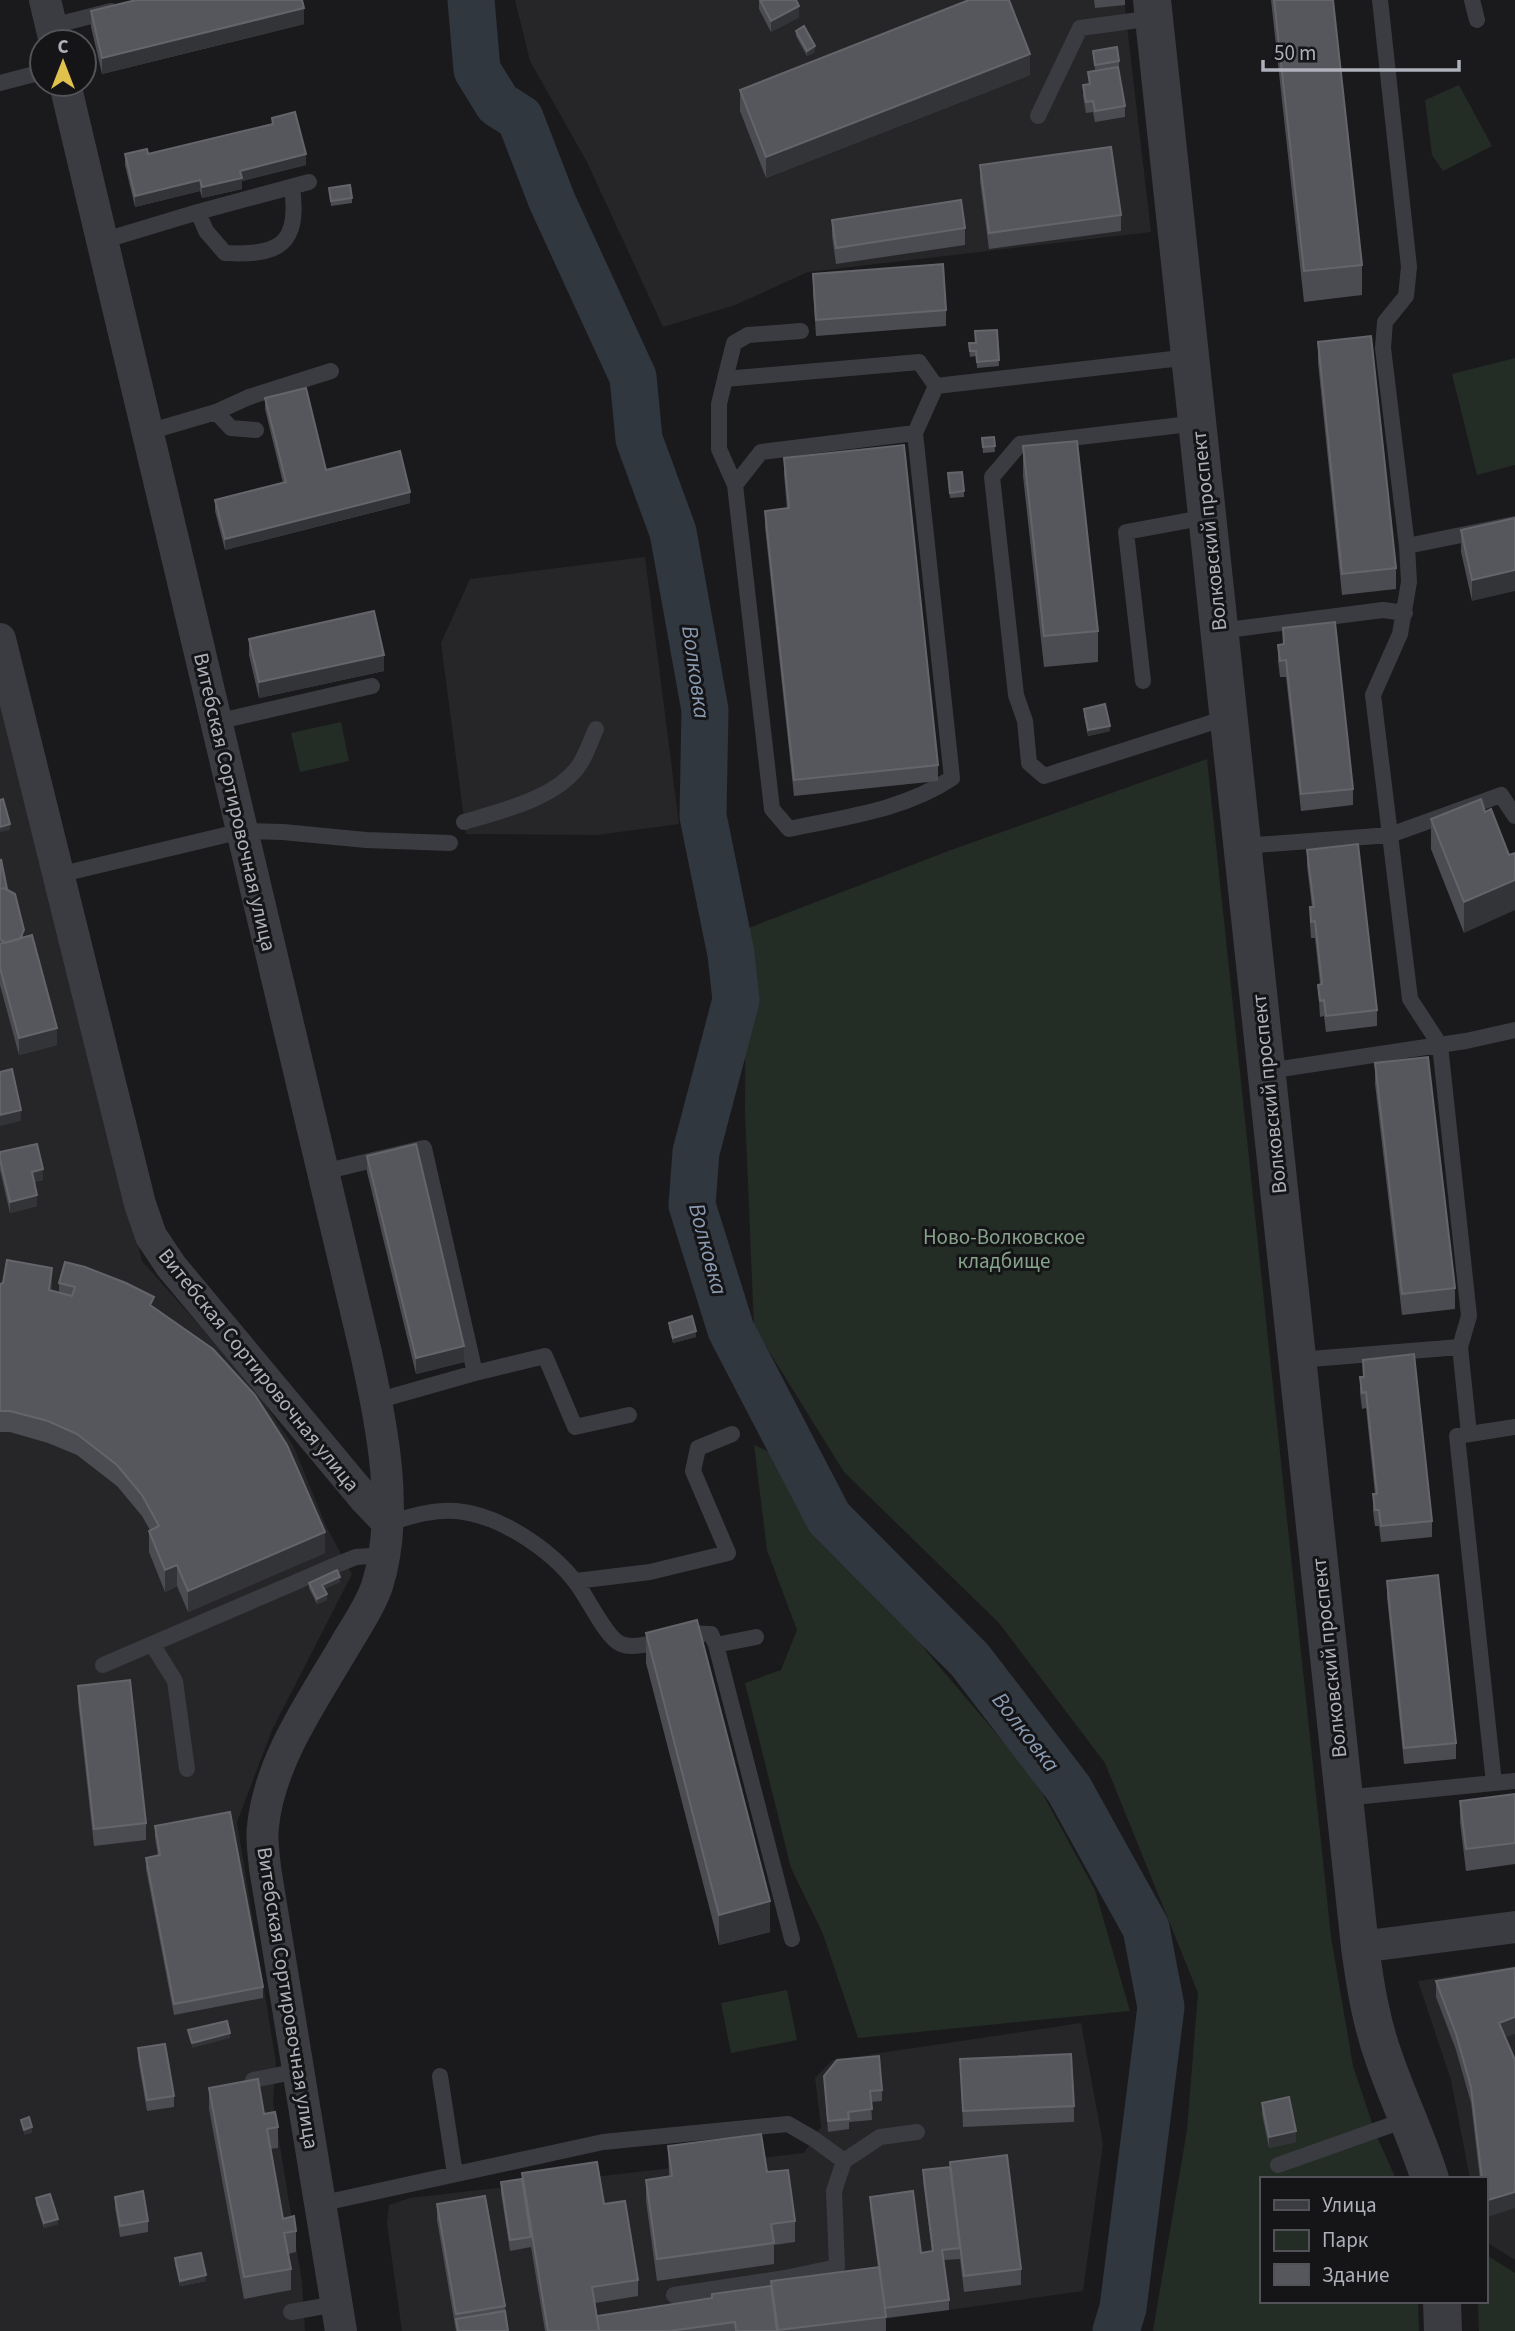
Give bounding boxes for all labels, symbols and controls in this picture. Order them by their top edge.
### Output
north arrow [28,28,98,98]
scale bar [1263,28,1459,72]
text: С [57,34,69,61]
text: 50 m [1274,38,1316,68]
street label: Волковский проспект [1184,429,1234,632]
water label: Волковка [673,623,719,721]
street label: Витебская Сортировочная улица [186,650,284,954]
street label: Волковский проспект [1244,992,1294,1195]
water label: Волковка [680,1200,736,1298]
park label: Ново-Волковское кладбище [923,1222,1085,1276]
street label: Витебская Сортировочная улица [151,1242,367,1498]
street label: Волковский проспект [1304,1556,1354,1759]
water label: Волковка [984,1685,1068,1779]
street label: Витебская Сортировочная улица [249,1845,327,2151]
legend [1260,2177,1487,2303]
text: Улица [1322,2190,1377,2220]
text: Парк [1322,2225,1369,2255]
text: Здание [1322,2260,1390,2290]

